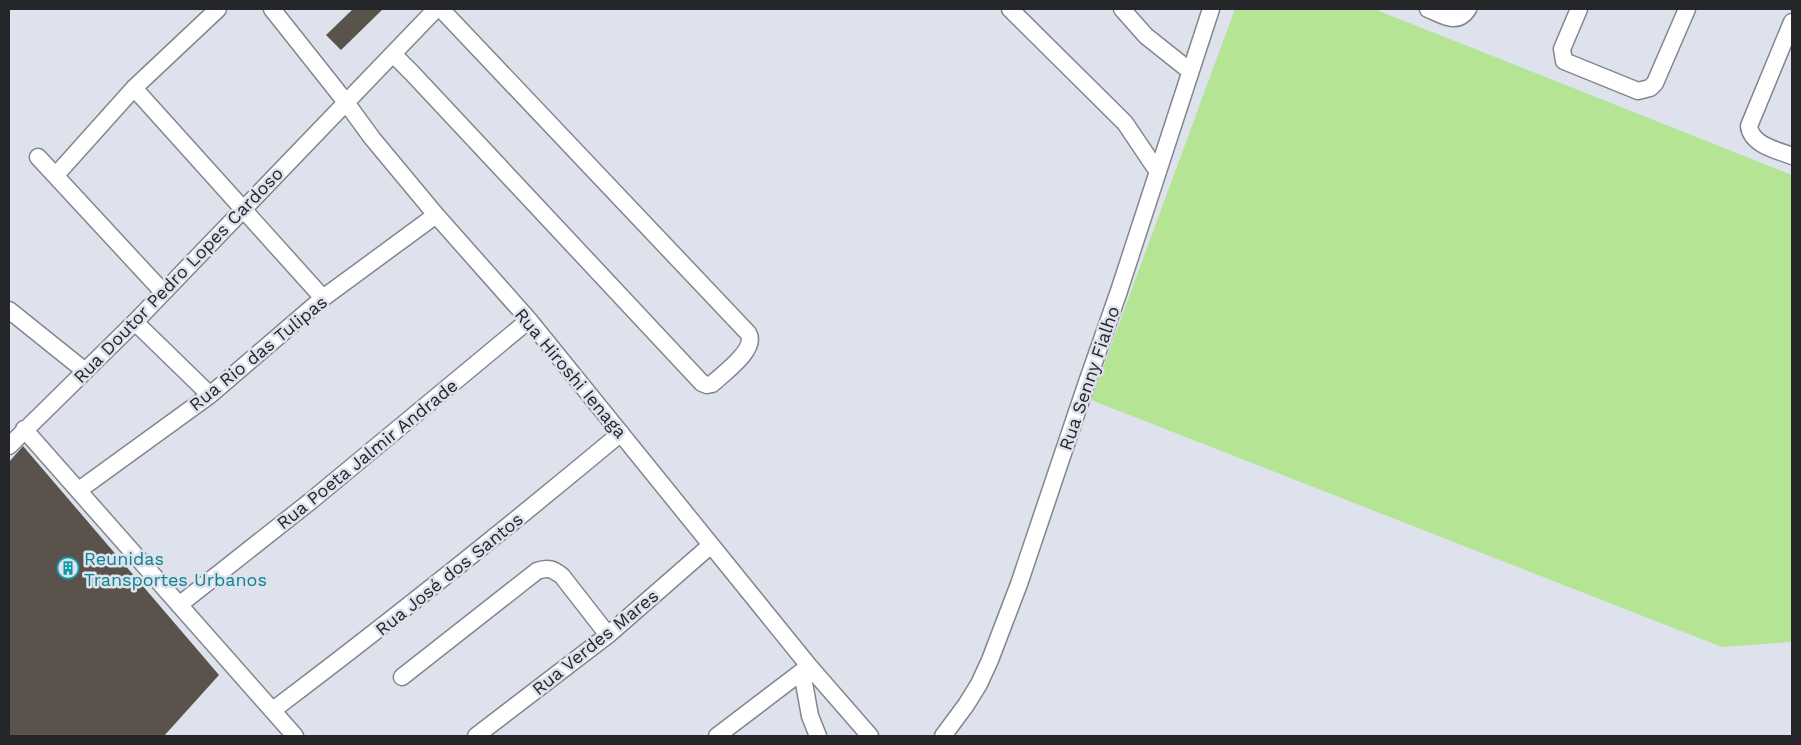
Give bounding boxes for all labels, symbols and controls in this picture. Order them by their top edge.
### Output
street label: Rua Doutor Pedro Lopes Cardoso [69,163,287,387]
street label: Rua Rio das Tulipas [185,291,331,415]
street label: Rua Senny Fialho [1054,303,1124,453]
street label: Rua Hiroshi Ienaga [511,304,631,442]
street label: Rua Poeta Jalmir Andrade [272,375,462,533]
street label: Rua José dos Santos [371,508,527,640]
place label: Reunidas Transportes Urbanos [84,548,267,590]
building icon: Reunidas Transportes Urbanos [56,556,80,580]
street label: Rua Verdes Mares [528,585,662,699]

